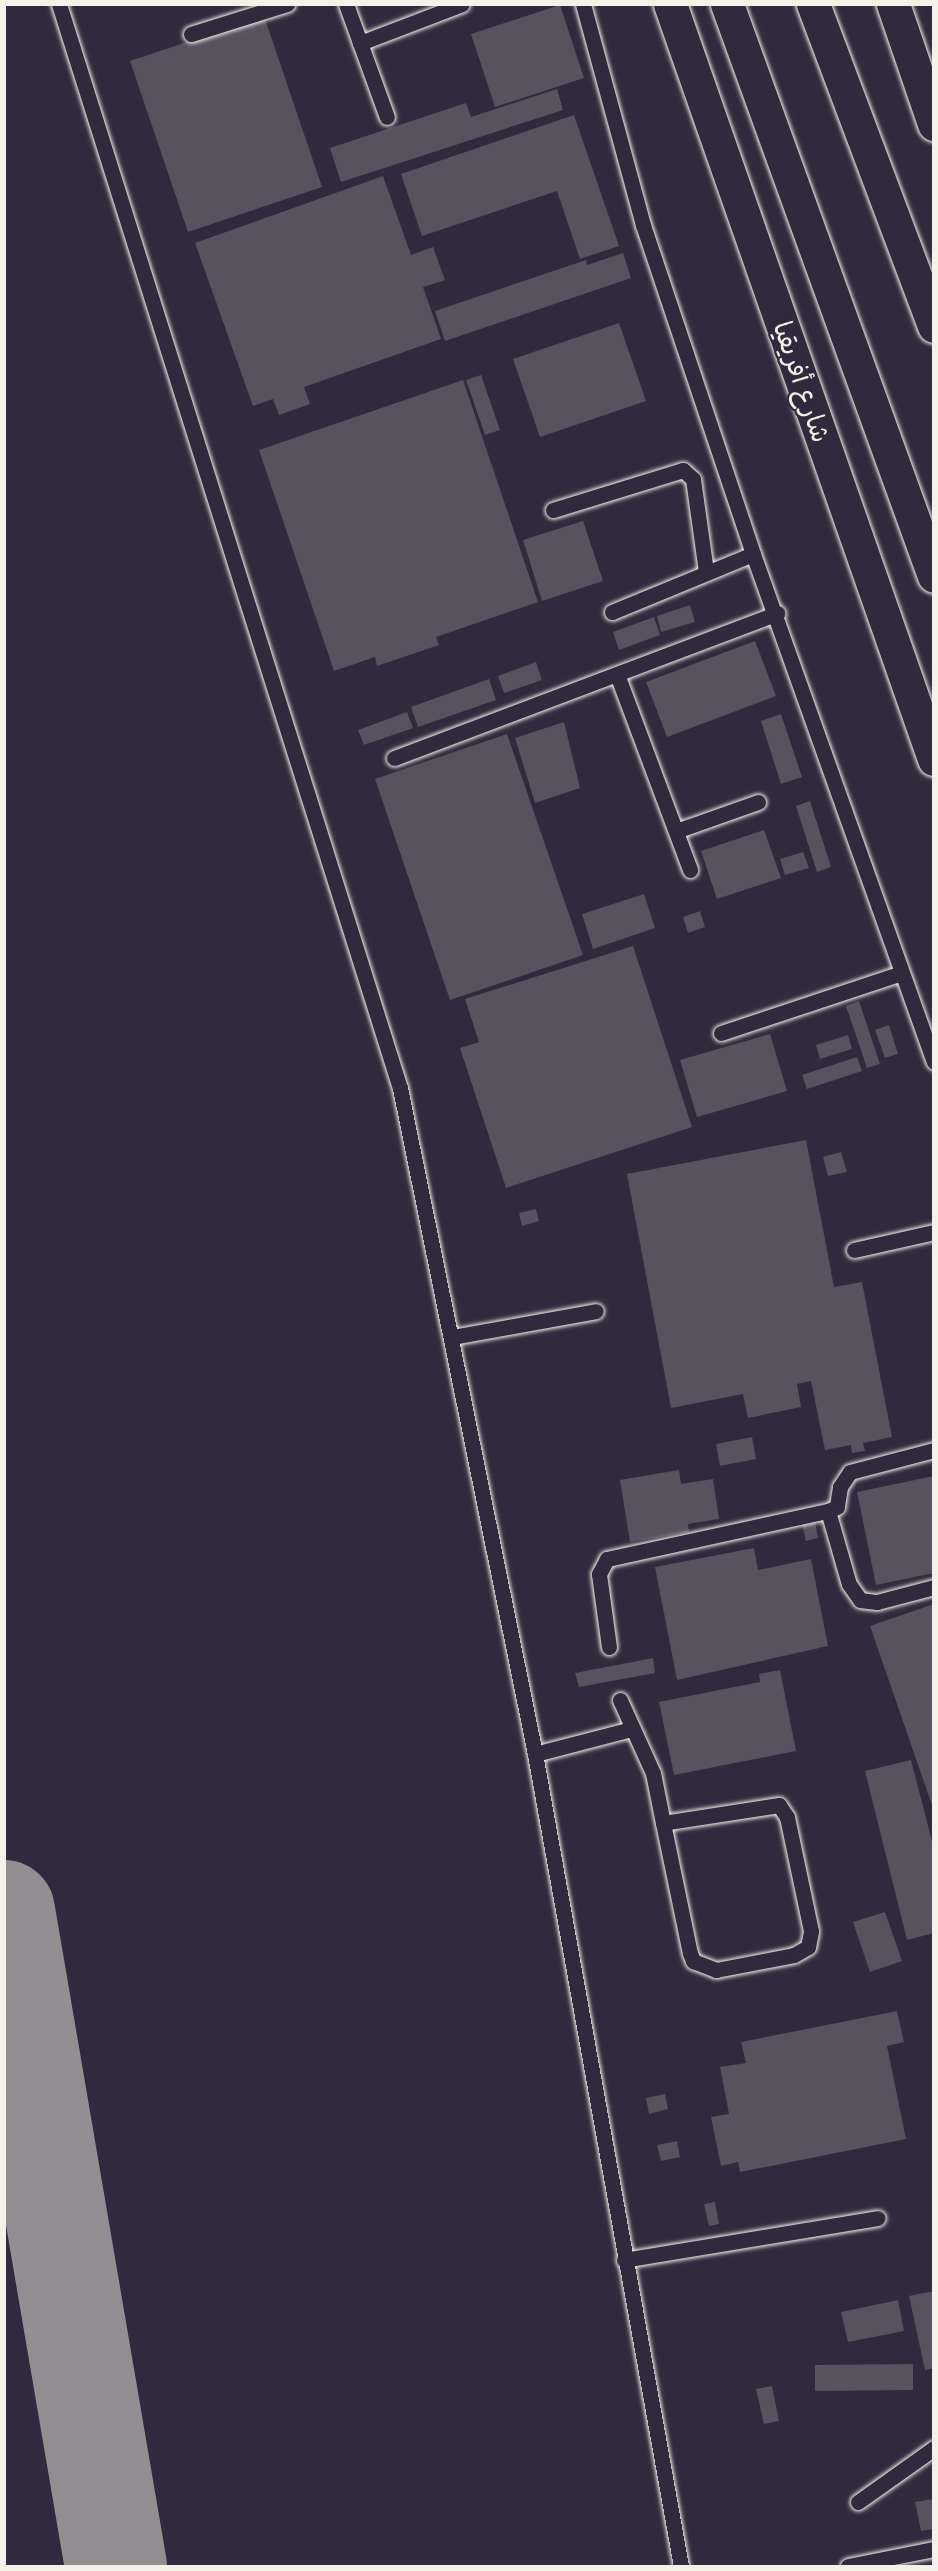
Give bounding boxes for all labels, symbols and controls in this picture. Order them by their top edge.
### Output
street label: شارع أفريقيا [766,317,836,447]

